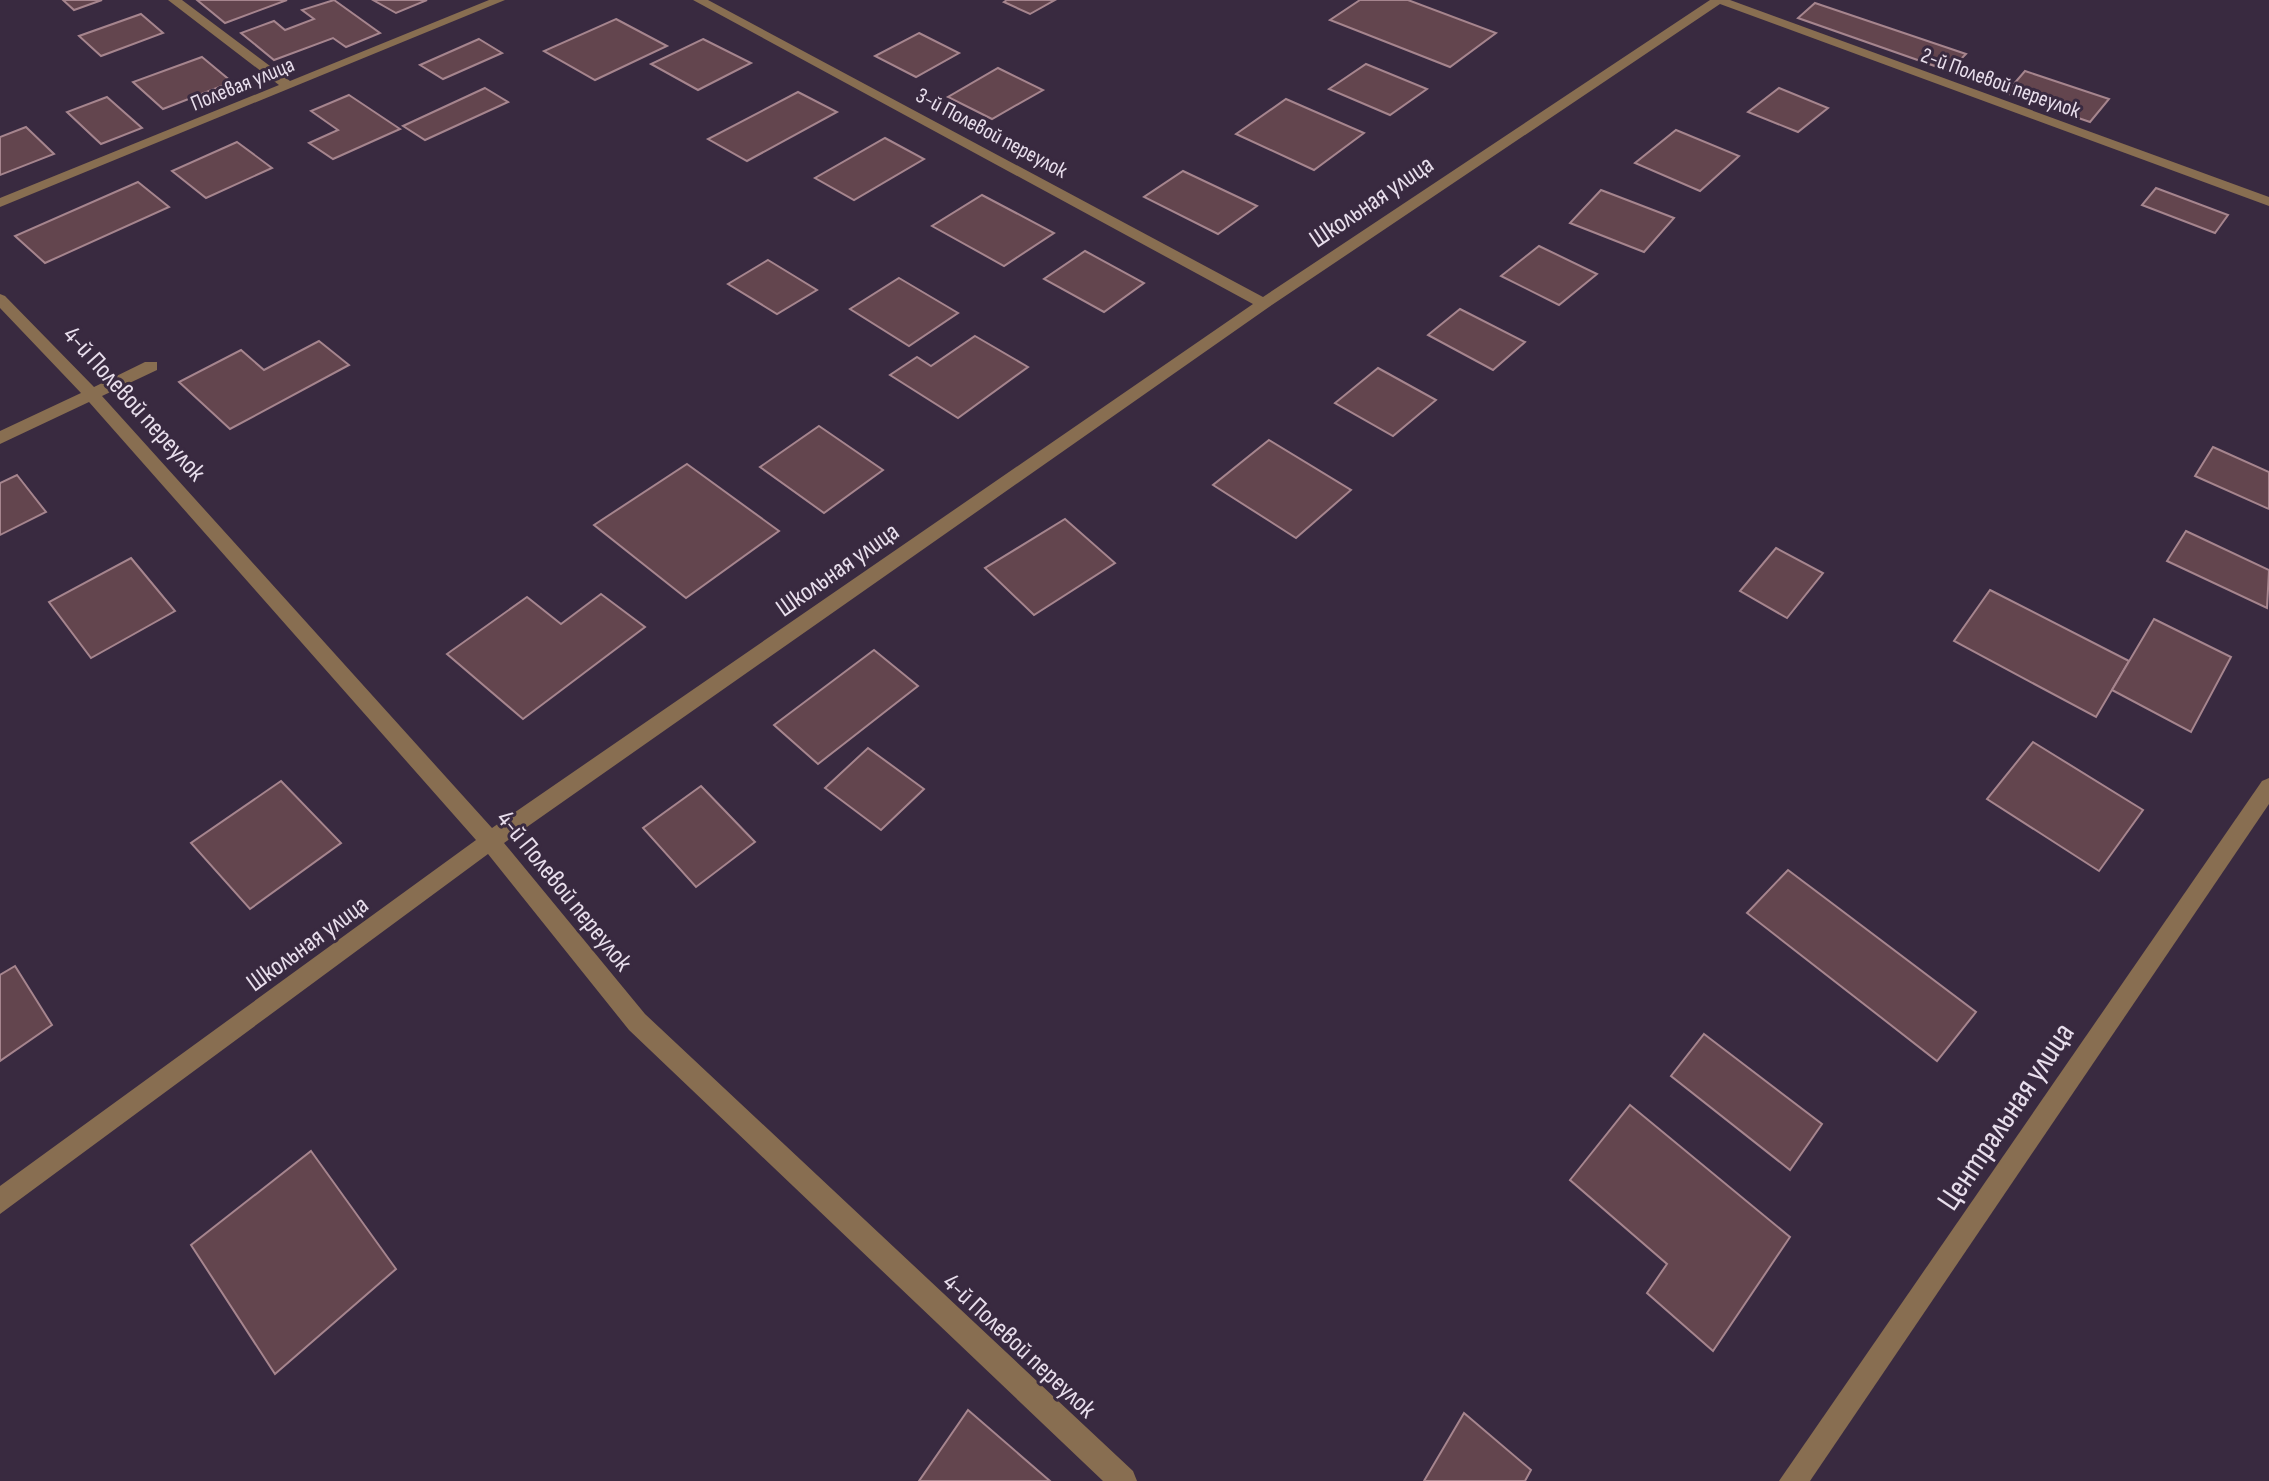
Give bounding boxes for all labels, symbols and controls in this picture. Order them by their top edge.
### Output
street label: 2-й Полевой переулок [1917,42,2084,125]
street label: Полевая улица [187,51,298,117]
street label: 3-й Полевой переулок [911,82,1072,185]
street label: Школьная улица [1304,149,1440,255]
street label: 4-й Полевой переулок [56,320,212,488]
street label: Школьная улица [770,516,905,624]
street label: 4-й Полевой переулок [489,804,638,978]
street label: Школьная улица [241,890,375,999]
street label: Центральная улица [1929,1016,2083,1218]
street label: 4-й Полевой переулок [936,1267,1102,1425]

